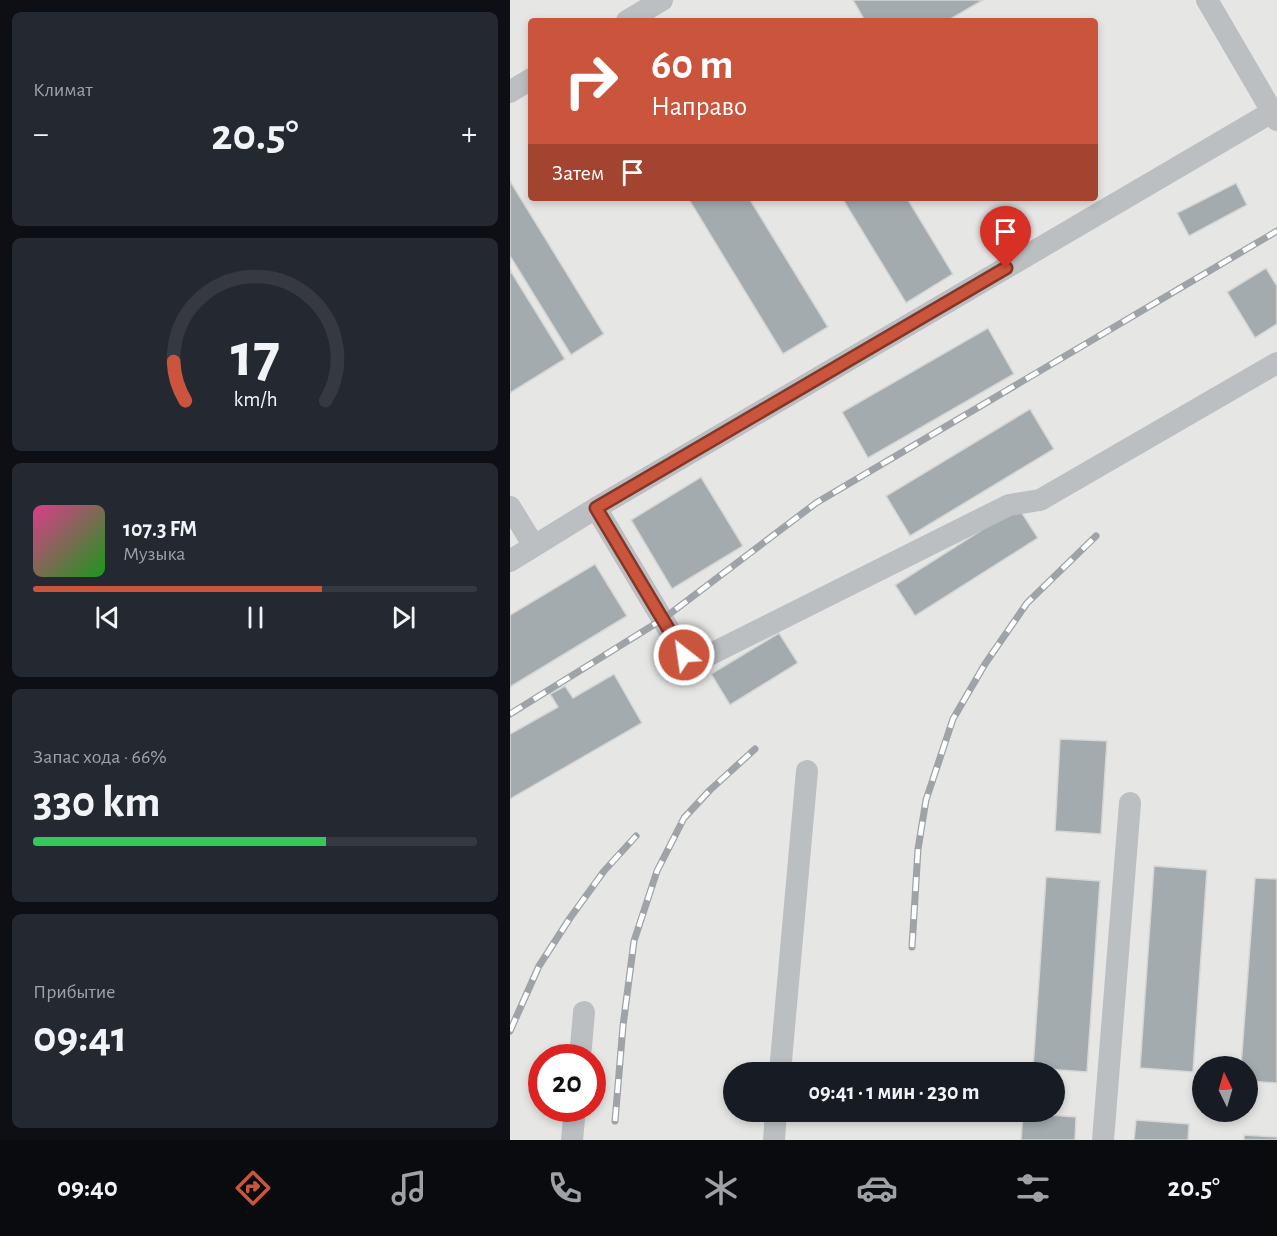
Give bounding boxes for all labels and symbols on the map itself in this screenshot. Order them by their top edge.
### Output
pin [980,206,1031,268]
position arrow [652,623,716,687]
speed limit sign: 20 [528,1044,606,1122]
north arrow [1192,1056,1258,1122]

